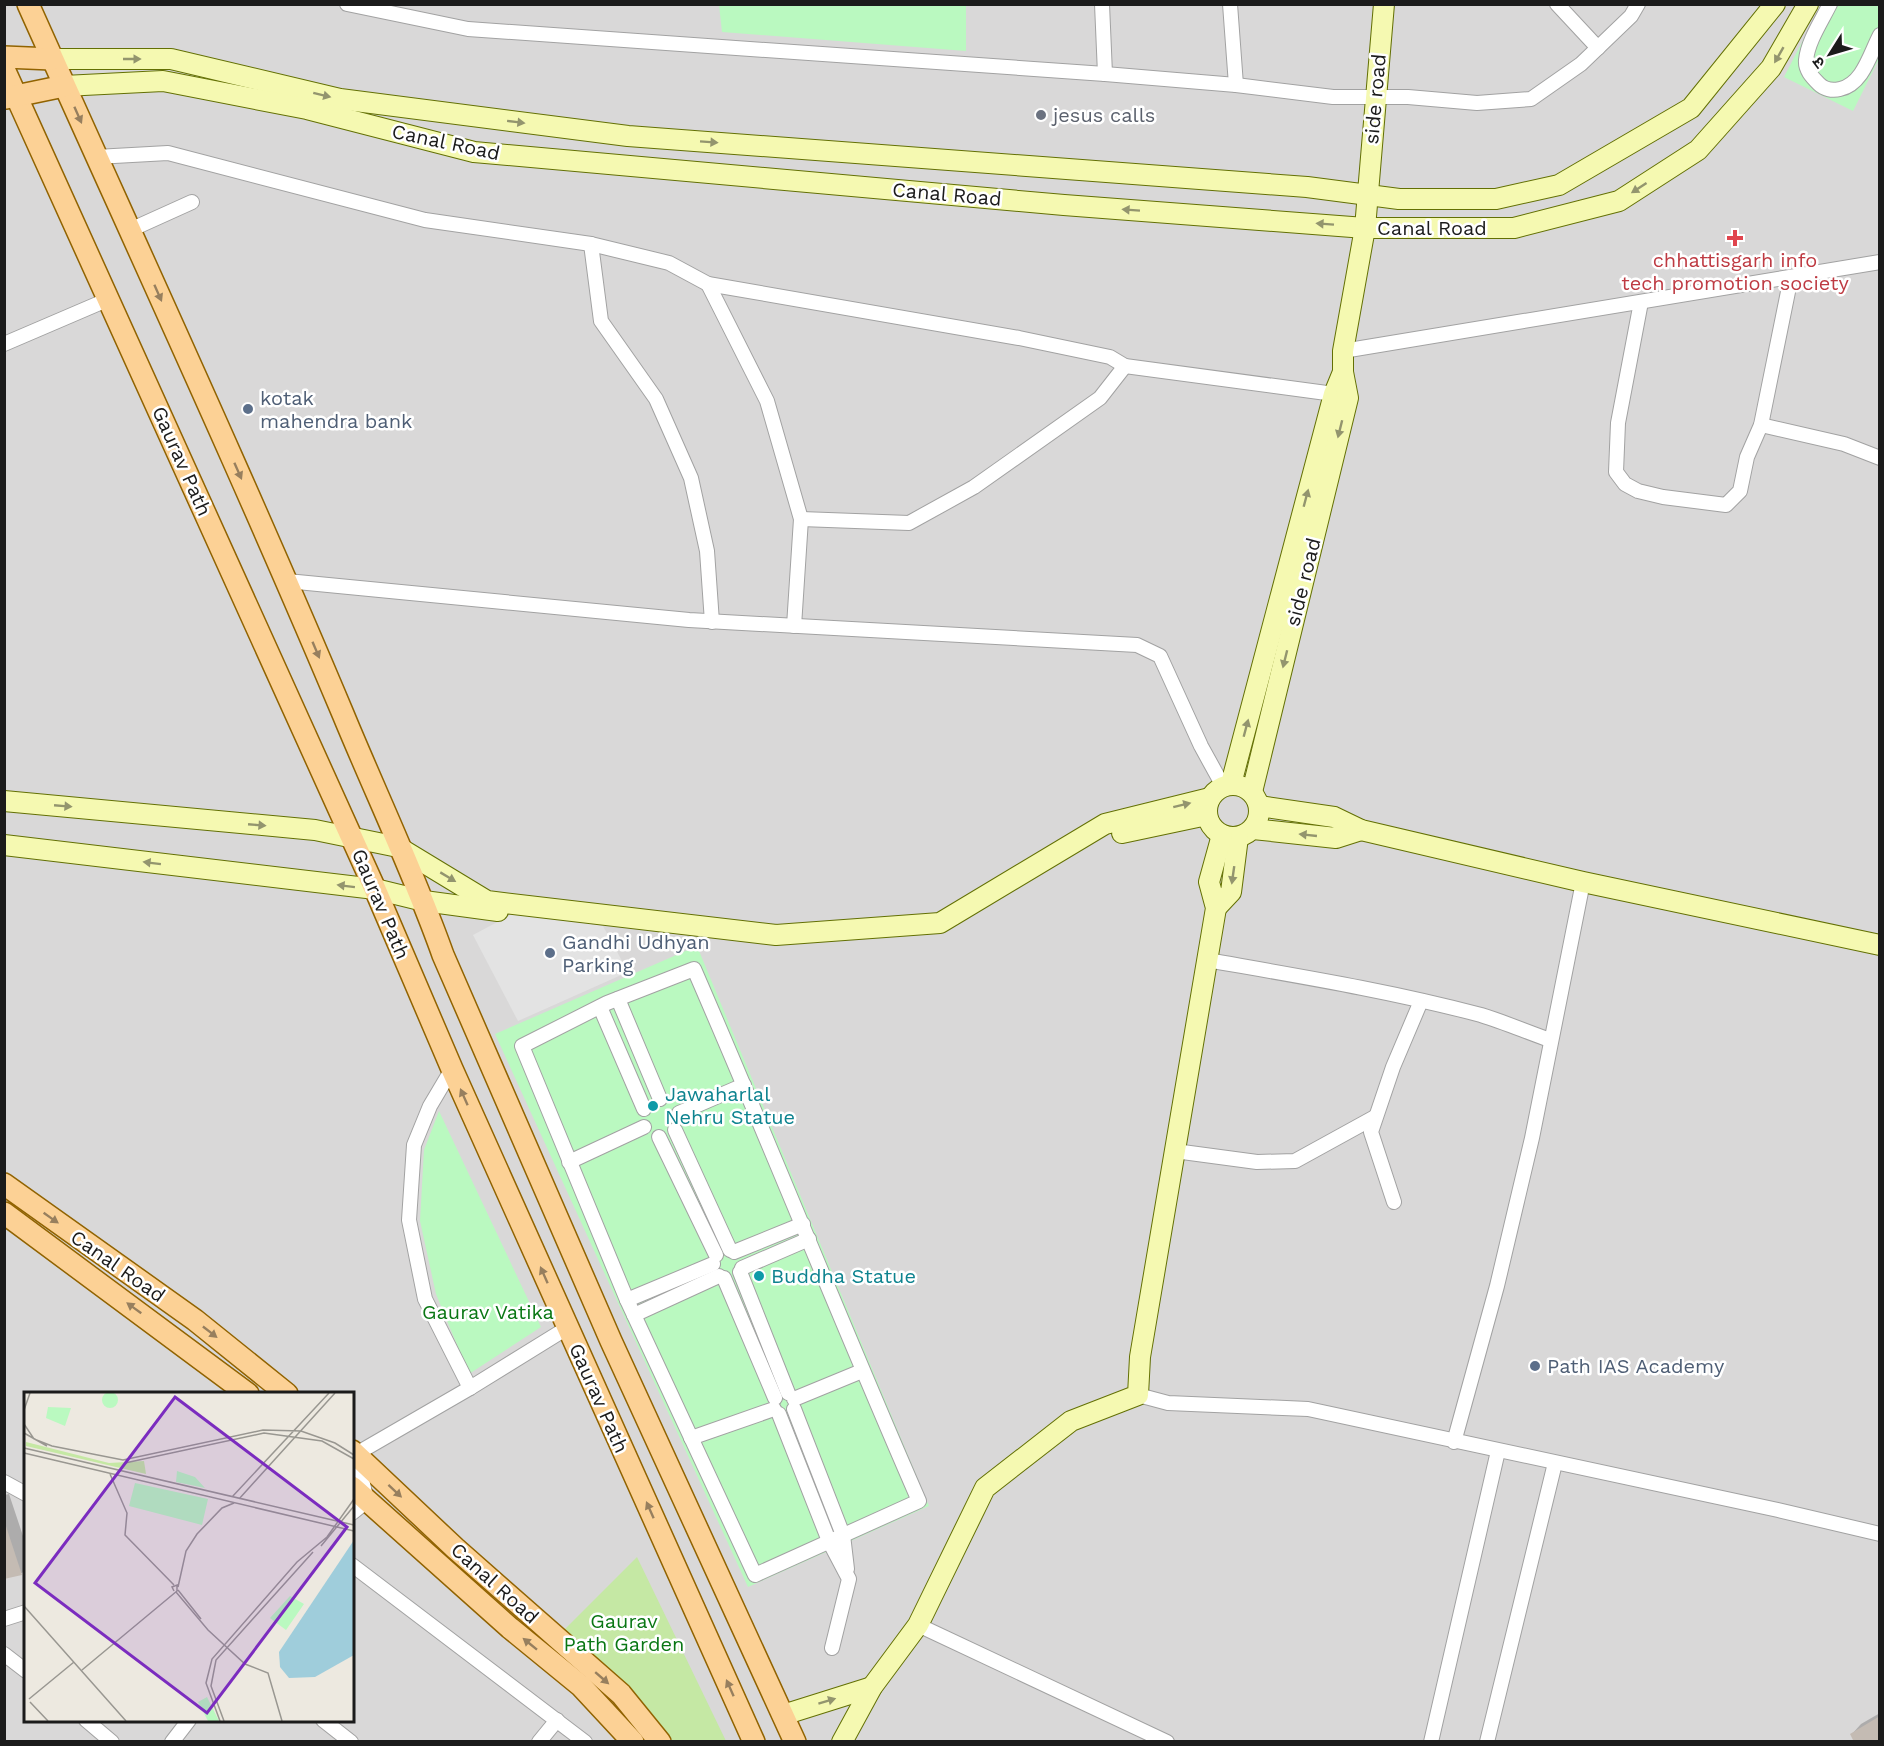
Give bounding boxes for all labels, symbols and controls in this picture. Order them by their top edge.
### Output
north arrow [1800,24,1860,84]
one-way arrow [1773,47,1784,63]
street label: side road [1359,53,1391,145]
text: उ [1808,53,1829,72]
one-way arrow [122,54,141,64]
one-way arrow [313,91,332,101]
place label: jesus calls [1051,103,1155,127]
one-way arrow [73,107,82,124]
marker: jesus calls [1034,108,1048,122]
one-way arrow [506,117,525,127]
street label: Canal Road [390,119,502,165]
one-way arrow [700,138,719,147]
street label: Canal Road [891,177,1003,211]
one-way arrow [1631,183,1647,194]
one-way arrow [1121,205,1140,215]
street label: Canal Road [1377,216,1487,240]
one-way arrow [1316,220,1335,229]
marker: chhattisgarh info tech promotion society [1728,231,1742,245]
place label: chhattisgarh info tech promotion society [1621,248,1849,295]
one-way arrow [153,284,163,302]
place label: kotak mahendra bank [260,386,412,433]
street label: Gaurav Path [147,402,217,520]
marker: kotak mahendra bank [241,402,255,416]
one-way arrow [1335,420,1345,438]
one-way arrow [233,462,242,479]
one-way arrow [1302,489,1312,508]
street label: side road [1280,535,1326,629]
one-way arrow [311,641,321,659]
one-way arrow [1279,650,1289,668]
one-way arrow [1242,719,1251,737]
one-way arrow [1173,799,1192,809]
one-way arrow [53,801,72,811]
one-way arrow [247,820,266,830]
one-way arrow [1298,830,1317,840]
street label: Gaurav Path [347,845,415,963]
one-way arrow [142,858,161,868]
one-way arrow [1229,866,1238,885]
one-way arrow [440,872,456,883]
one-way arrow [336,881,355,891]
place label: Gandhi Udhyan Parking [562,930,710,977]
marker: Gandhi Udhyan Parking [543,946,557,960]
place label: Jawaharlal Nehru Statue [665,1082,795,1129]
one-way arrow [459,1088,468,1106]
marker: Jawaharlal Nehru Statue [646,1099,660,1113]
one-way arrow [43,1212,59,1224]
street label: Canal Road [66,1225,170,1307]
place label: Buddha Statue [771,1264,916,1288]
one-way arrow [538,1266,548,1284]
marker: Buddha Statue [752,1269,766,1283]
park label: Gaurav Vatika [422,1300,554,1324]
one-way arrow [127,1302,143,1314]
one-way arrow [202,1326,218,1338]
street label: Gaurav Path [564,1339,634,1457]
place label: Path IAS Academy [1547,1354,1725,1378]
marker: Path IAS Academy [1528,1359,1542,1373]
inset map [24,1392,354,1722]
one-way arrow [387,1484,402,1497]
one-way arrow [645,1502,654,1519]
street label: Canal Road [446,1537,544,1629]
park label: Gaurav Path Garden [564,1609,684,1656]
one-way arrow [522,1638,538,1651]
one-way arrow [594,1671,609,1684]
one-way arrow [725,1680,734,1697]
one-way arrow [818,1696,836,1705]

